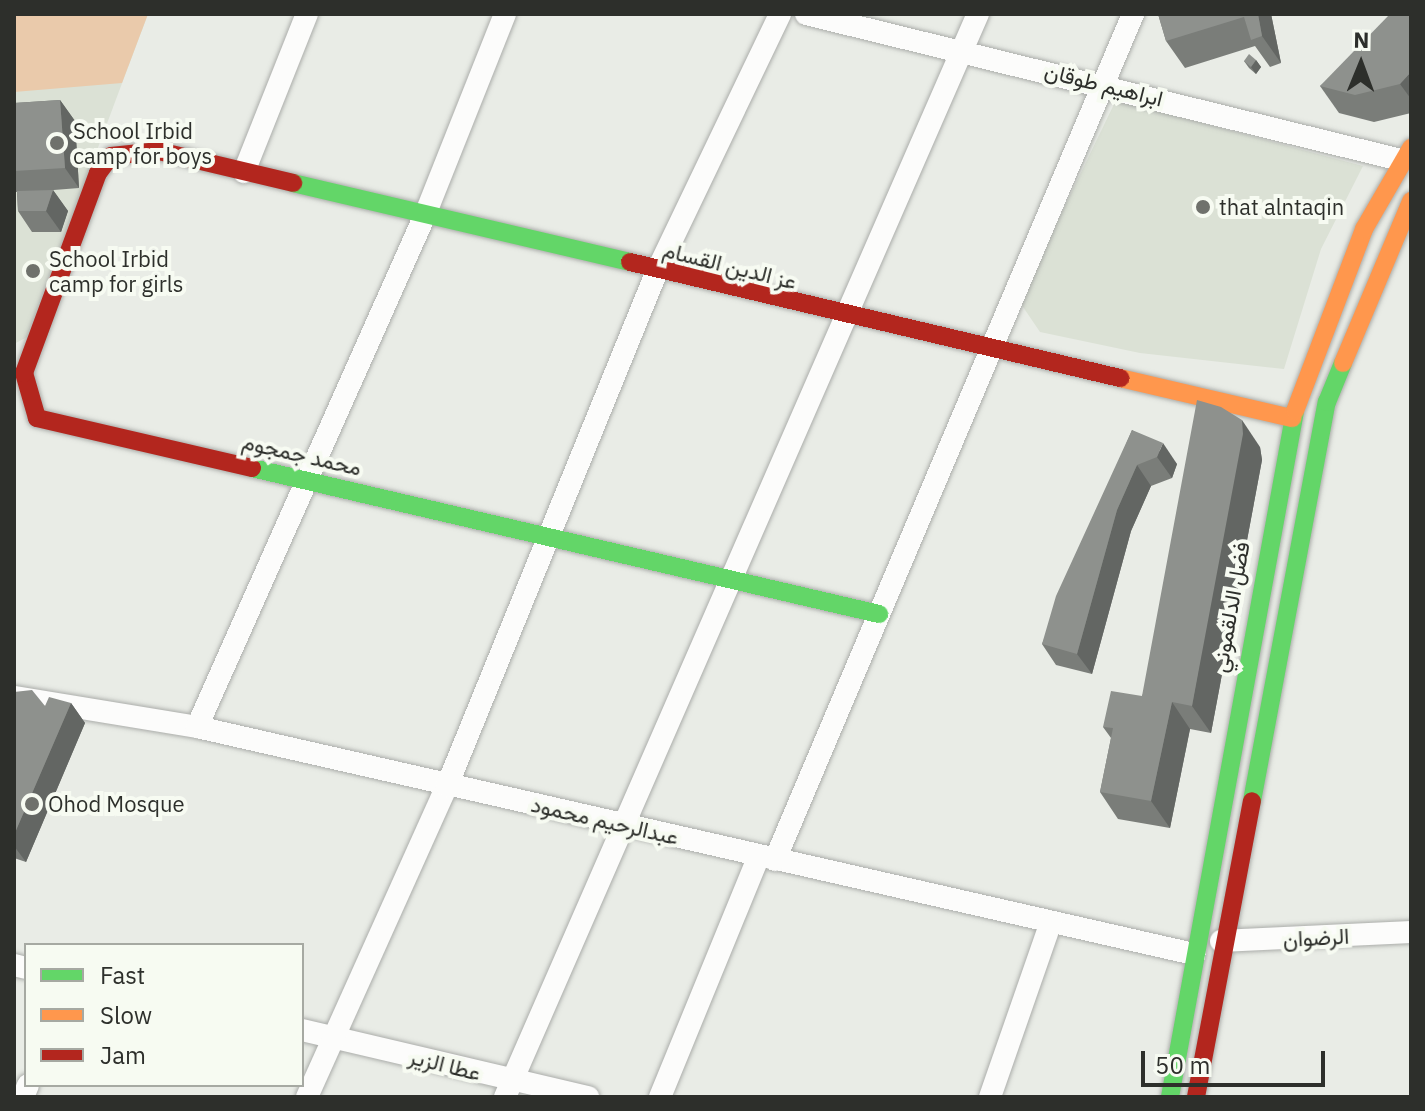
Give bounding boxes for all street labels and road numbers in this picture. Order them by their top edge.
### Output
street label: ابراهيم طوقان [1042,57,1166,111]
street label: عز الدين القسام [660,236,800,294]
street label: محمد جمجوم [240,427,364,481]
street label: فضل الدلقموني [1206,540,1254,674]
street label: عبدالرحيم محمود [529,790,681,850]
street label: الرضوان [1282,922,1350,952]
street label: عطا الزير [406,1042,484,1086]

